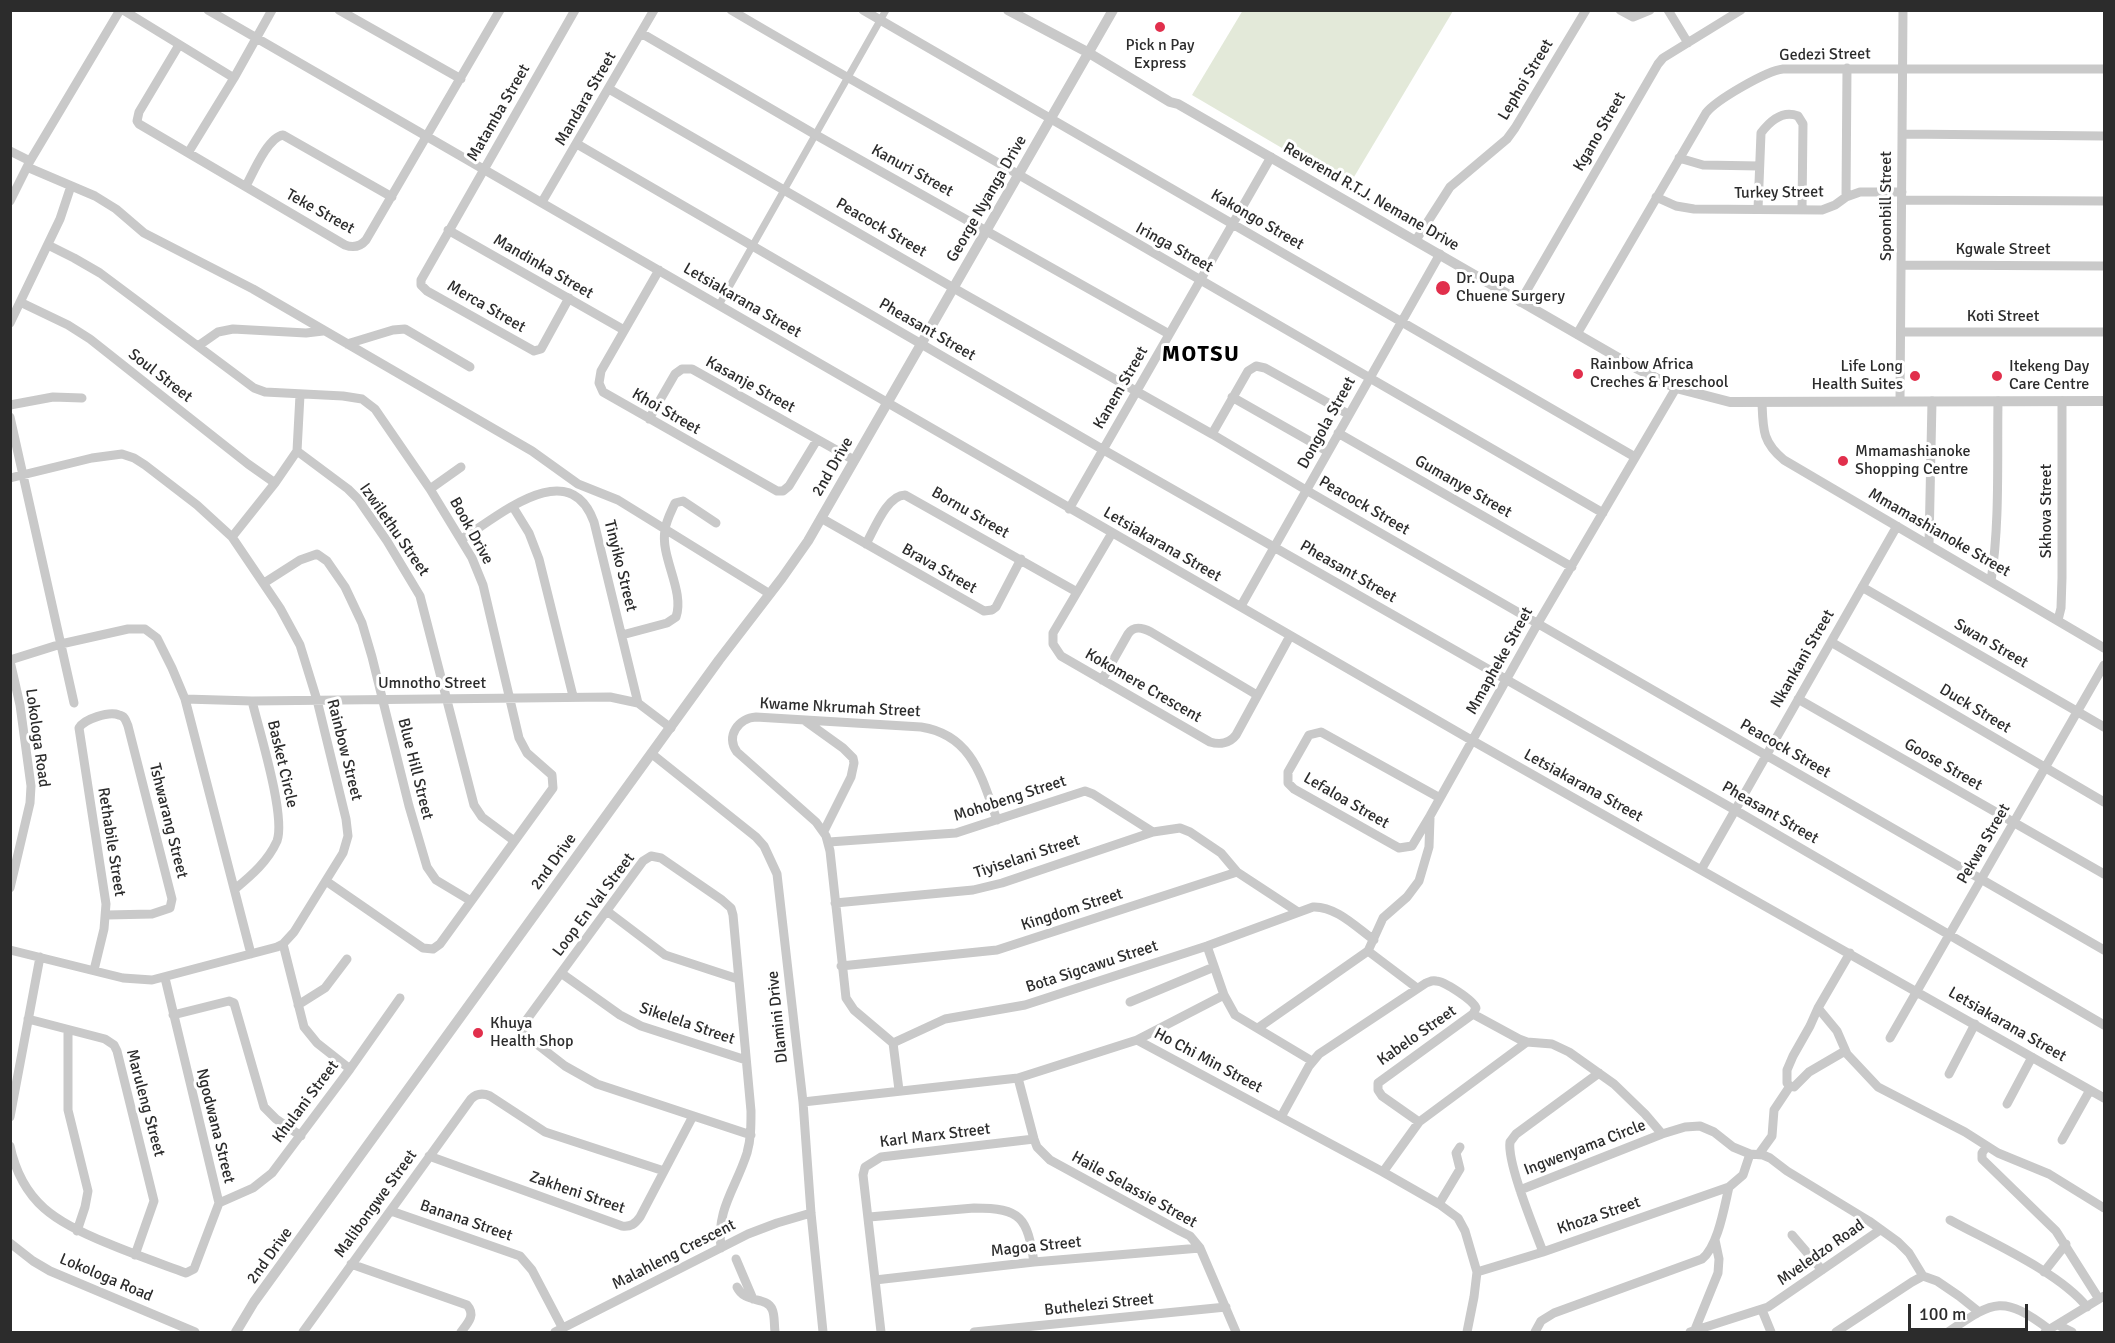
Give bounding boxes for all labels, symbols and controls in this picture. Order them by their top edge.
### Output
marker: Pick n Pay Express [1153,20,1167,34]
place label: Pick n Pay Express [1126,36,1194,74]
street label: Lephoi Street [1494,36,1558,124]
street label: Gedezi Street [1779,45,1871,65]
street label: Mandara Street [551,49,621,149]
street label: Matamba Street [463,61,535,165]
street label: Kgano Street [1570,89,1630,175]
street label: George Nyanga Drive [943,132,1031,266]
street label: Reverend R.T.J. Nemane Drive [1280,139,1462,255]
street label: Kanuri Street [868,141,956,201]
street label: Spoonbill Street [1877,151,1897,261]
street label: Turkey Street [1734,183,1824,203]
street label: Teke Street [282,185,358,239]
street label: Kakongo Street [1207,186,1307,254]
street label: Peacock Street [832,194,930,262]
street label: Iringa Street [1132,219,1216,277]
street label: Mandinka Street [489,231,597,303]
street label: Kgwale Street [1955,240,2051,260]
street label: Letsiakarana Street [680,259,804,343]
place label: Dr. Oupa Chuene Surgery [1456,269,1565,307]
street label: Merca Street [443,277,529,337]
marker: Dr. Oupa Chuene Surgery [1434,279,1452,297]
street label: Pheasant Street [875,295,979,365]
street label: Koti Street [1967,307,2039,327]
district label: MOTSU [1162,342,1240,368]
street label: Kanem Street [1090,343,1152,433]
street label: Soul Street [124,345,196,407]
street label: Kasanje Street [702,353,798,417]
place label: Rainbow Africa Creches & Preschool [1590,355,1729,393]
place label: Life Long Health Suites [1812,357,1903,395]
place label: Itekeng Day Care Centre [2009,357,2089,395]
marker: Rainbow Africa Creches & Preschool [1571,367,1585,381]
marker: Life Long Health Suites [1908,369,1922,383]
marker: Itekeng Day Care Centre [1990,369,2004,383]
street label: Dongola Street [1294,374,1360,472]
street label: Khoi Street [628,385,704,439]
street label: 2nd Drive [808,434,858,500]
place label: Mmamashianoke Shopping Centre [1855,442,1971,480]
street label: Gumanye Street [1411,451,1515,523]
marker: Mmamashianoke Shopping Centre [1836,454,1850,468]
street label: Skhova Street [2037,464,2057,558]
street label: Peacock Street [1315,472,1413,540]
street label: Izwilethu Street [355,480,433,580]
street label: Bornu Street [928,483,1012,543]
street label: Mmamashianoke Street [1865,484,2013,582]
street label: Book Drive [445,494,497,568]
street label: Letsiakarana Street [1100,503,1224,587]
street label: Tinyiko Street [599,518,641,614]
street label: Pheasant Street [1296,537,1400,607]
street label: Brava Street [898,540,980,598]
street label: Mmapheke Street [1463,604,1537,718]
street label: Nkankani Street [1767,607,1839,711]
street label: Swan Street [1951,615,2031,673]
street label: Kokomere Crescent [1081,645,1205,727]
street label: Umnotho Street [378,674,486,694]
street label: Duck Street [1936,680,2014,738]
street label: Lokologa Road [21,687,53,789]
street label: Kwame Nkrumah Street [759,694,921,722]
street label: Rainbow Street [322,697,366,803]
street label: Peacock Street [1736,715,1834,783]
street label: Blue Hill Street [393,716,437,822]
street label: Basket Circle [263,718,301,810]
street label: Goose Street [1900,735,1986,795]
street label: Letsiakarana Street [1520,745,1646,827]
street label: Tshwarang Street [144,761,192,881]
street label: Lefaloa Street [1300,769,1392,833]
street label: Mohobeng Street [951,772,1069,826]
street label: Pheasant Street [1718,778,1822,848]
street label: Rethabile Street [93,786,129,898]
street label: Pekwa Street [1953,800,2015,888]
street label: 2nd Drive [527,830,581,894]
street label: Tiyiselani Street [972,831,1082,883]
street label: Loop En Val Street [549,850,639,960]
street label: Kingdom Street [1019,885,1125,935]
street label: Bota Sigcawu Street [1024,937,1160,997]
street label: Dlamini Drive [764,970,792,1064]
street label: Letsiakarana Street [1945,983,2069,1067]
street label: Sikelela Street [637,999,737,1049]
street label: Kabelo Street [1374,1002,1460,1070]
place label: Khuya Health Shop [490,1014,574,1052]
street label: Ho Chi Min Street [1150,1024,1266,1098]
marker: Khuya Health Shop [471,1026,485,1040]
street label: Maruleng Street [121,1047,169,1159]
street label: Khulani Street [269,1057,343,1147]
street label: Ngodwana Street [191,1067,239,1185]
street label: Ingwenyama Circle [1521,1116,1649,1180]
street label: Karl Marx Street [879,1120,991,1152]
street label: Malibongwe Street [330,1146,422,1262]
street label: Haile Selassie Street [1068,1148,1200,1232]
street label: Zakheni Street [527,1168,627,1218]
street label: Khoza Street [1555,1193,1643,1239]
street label: Banana Street [417,1196,515,1246]
street label: Malahleng Crescent [609,1216,739,1294]
street label: Mveledzo Road [1774,1216,1868,1290]
street label: 2nd Drive [243,1224,297,1288]
street label: Magoa Street [990,1233,1082,1261]
street label: Lokologa Road [56,1250,156,1306]
street label: Buthelezi Street [1043,1290,1155,1320]
scale bar [1911,1292,2031,1330]
text: 100 m [1919,1303,1966,1325]

